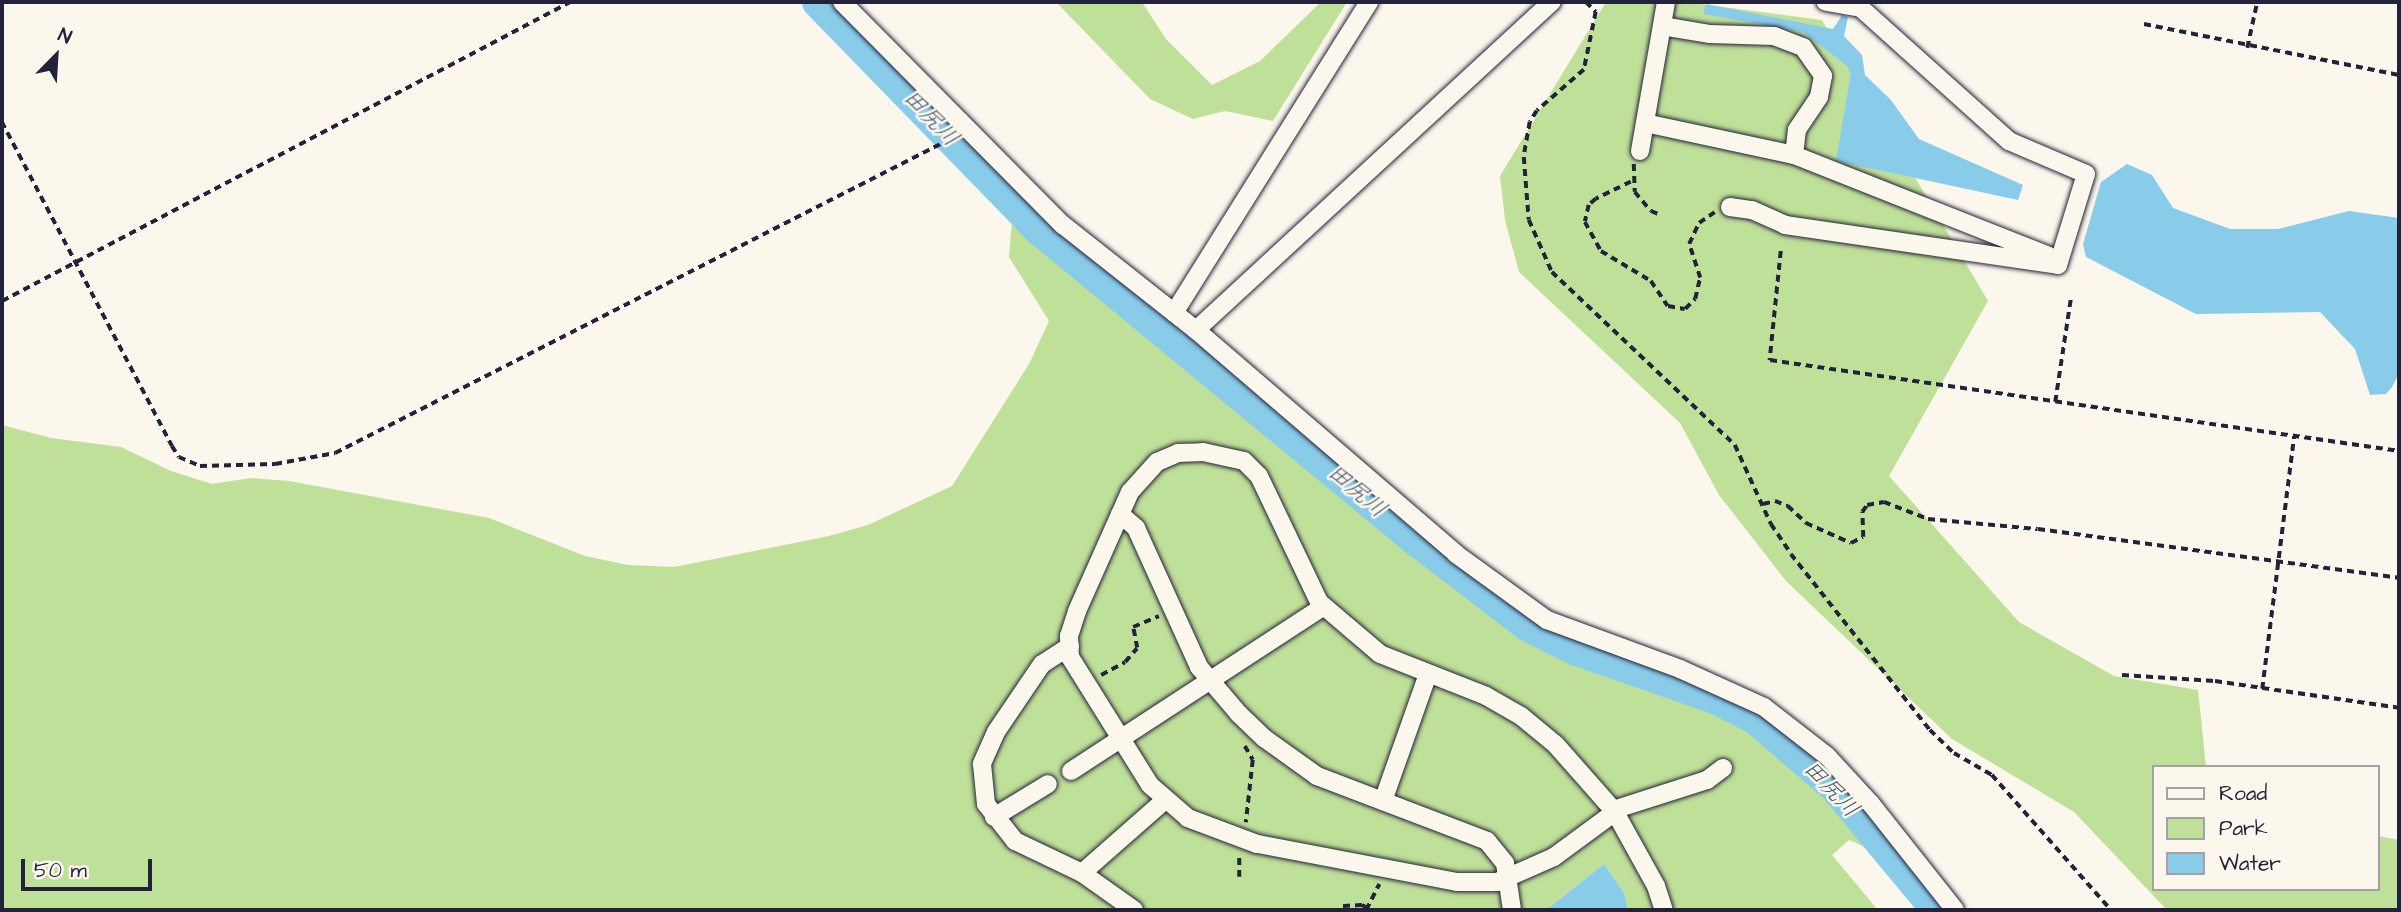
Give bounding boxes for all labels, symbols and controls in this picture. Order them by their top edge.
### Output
north arrow [21,21,91,91]
text: N [54,22,76,51]
water label: 田尻川 [897,84,965,152]
water label: 田尻川 [1322,458,1392,524]
water label: 田尻川 [1797,755,1865,823]
legend [2152,765,2380,891]
text: Road [2219,779,2267,808]
text: Park [2219,814,2268,843]
scale bar [24,846,156,890]
text: Water [2219,849,2281,878]
text: 50 m [34,856,87,885]

